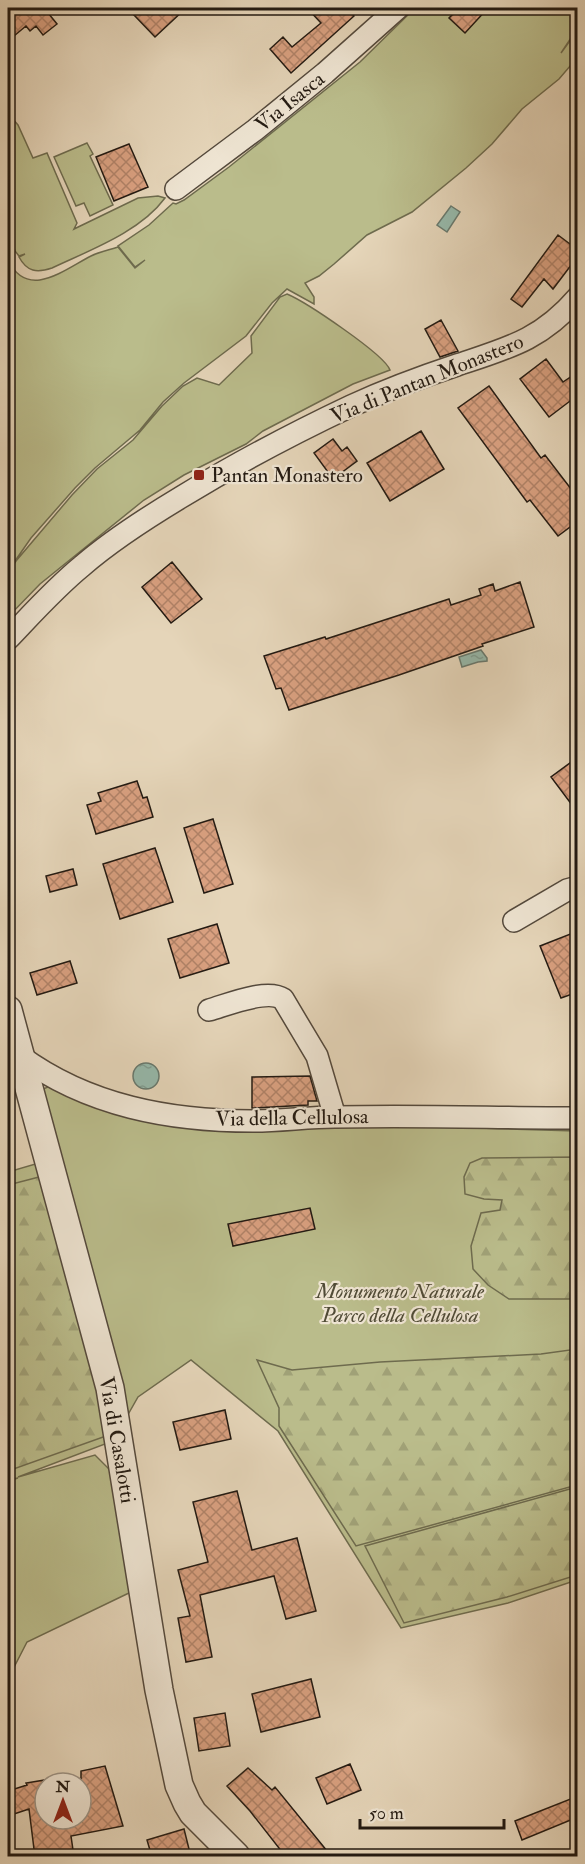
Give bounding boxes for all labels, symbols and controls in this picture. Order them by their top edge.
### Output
street label: Via Isasca [250,65,331,138]
street label: Via di Pantan Monastero [327,328,527,430]
place label: Pantan Monastero [211,462,363,489]
marker: Pantan Monastero [192,468,206,482]
street label: Via della Cellulosa [215,1103,369,1133]
park label: Monumento Naturale Parco della Cellulosa [314,1278,485,1329]
street label: Via di Casalotti [93,1375,141,1506]
north arrow [33,1771,93,1831]
text: N [55,1777,71,1797]
scale bar [360,1792,504,1830]
text: 50 m [369,1802,404,1825]

